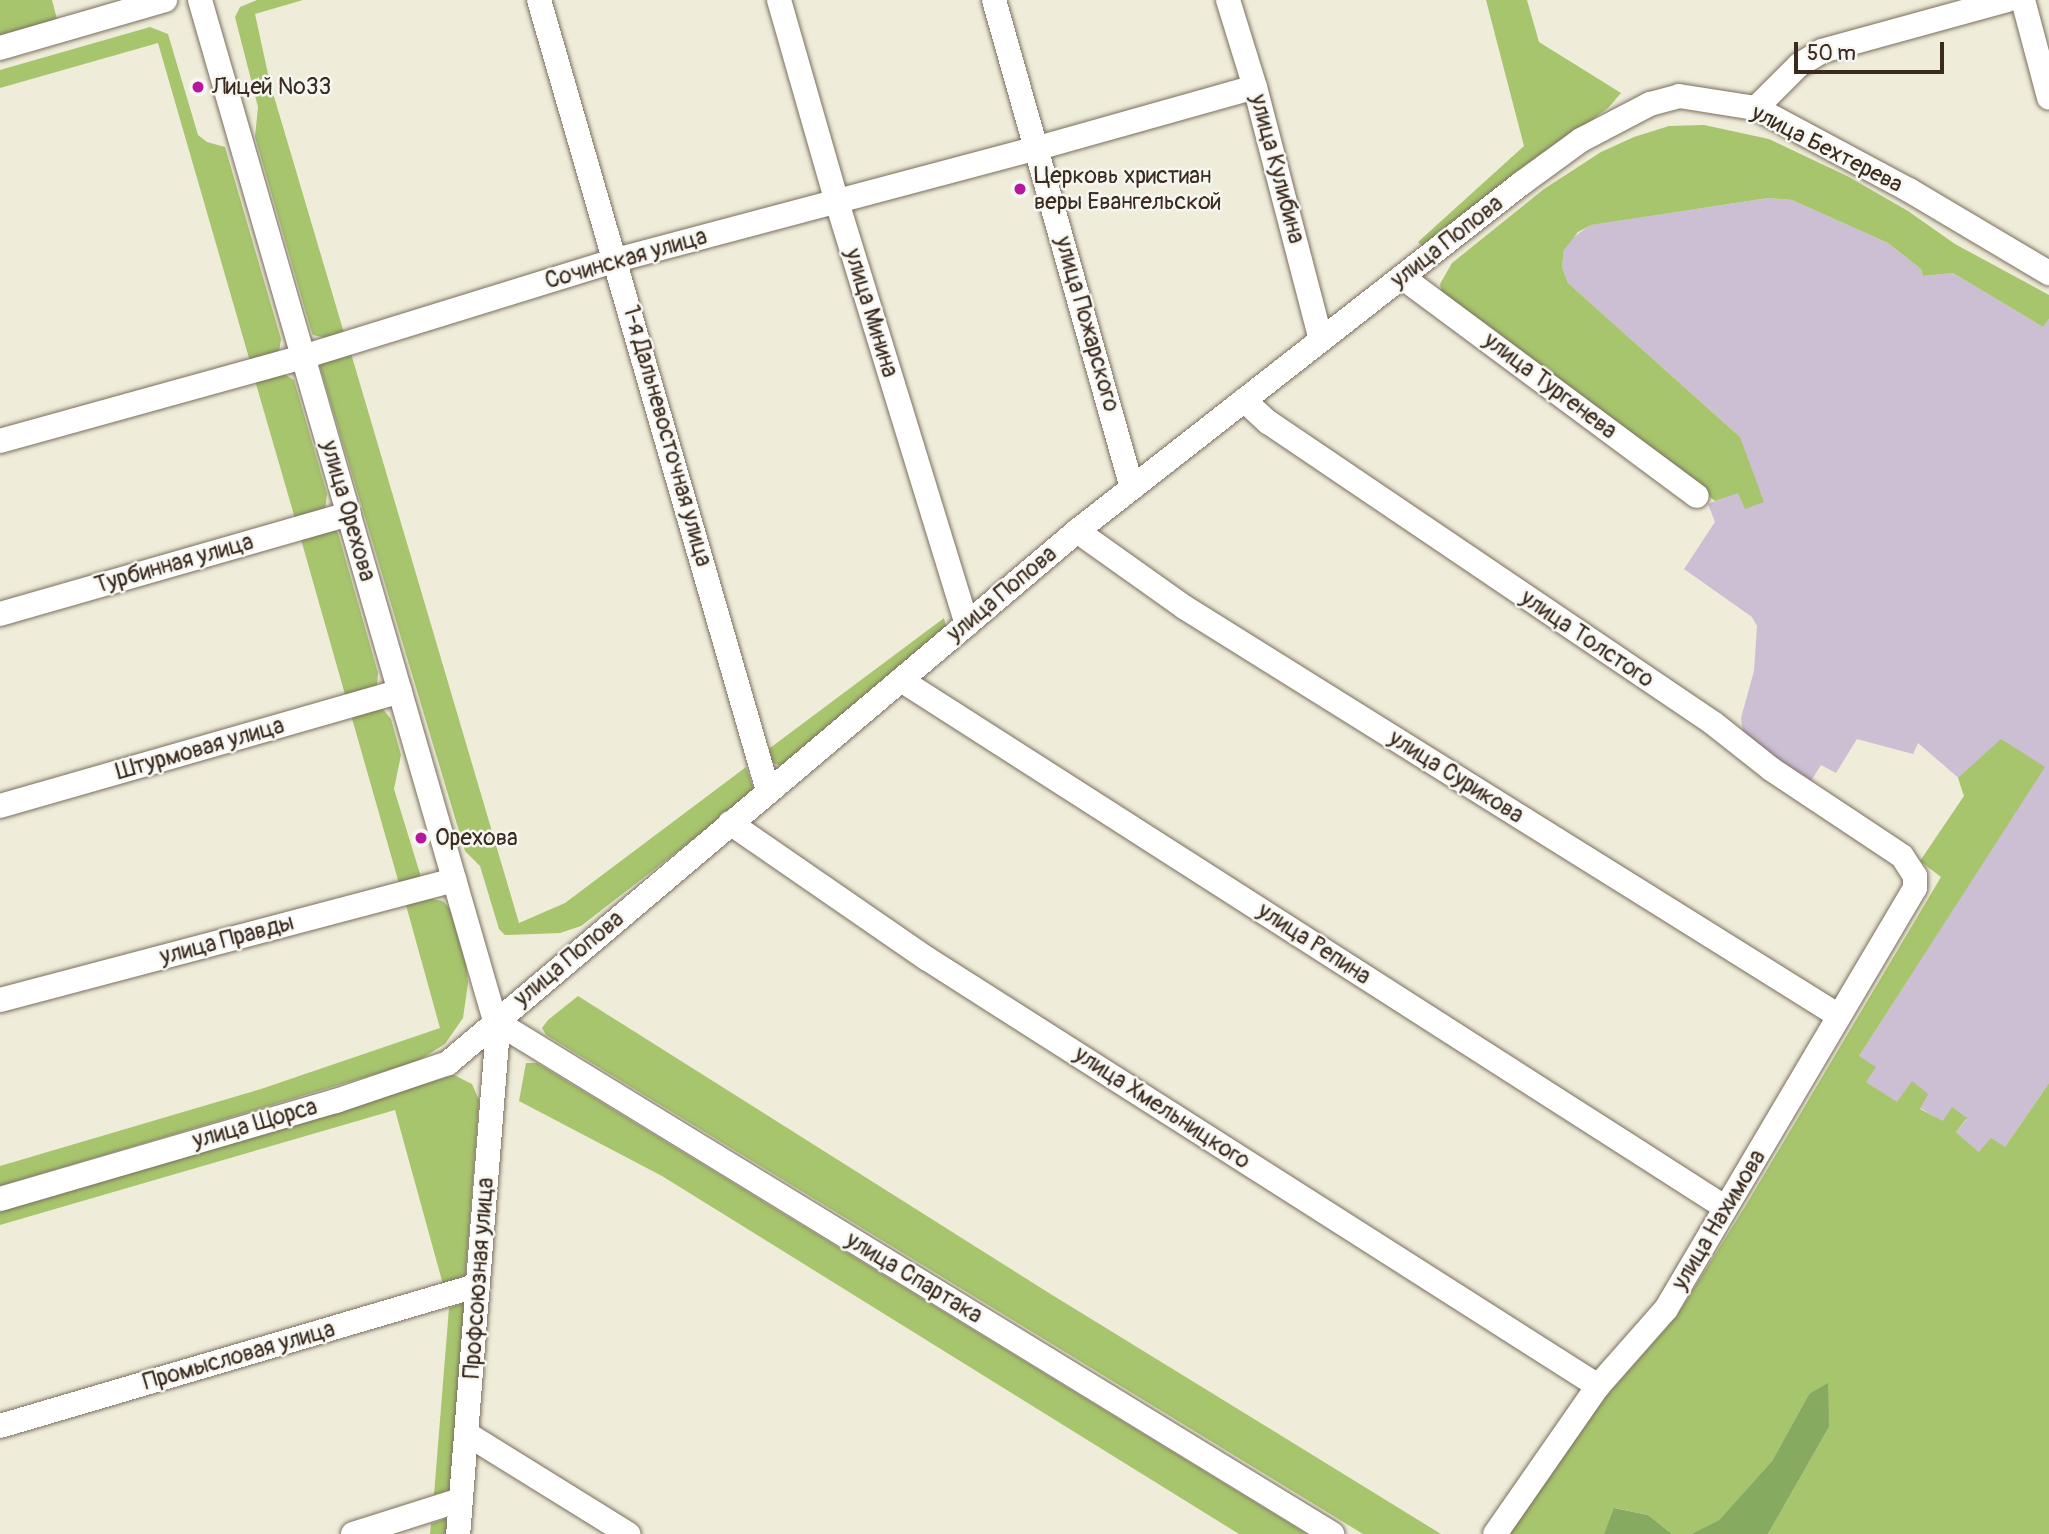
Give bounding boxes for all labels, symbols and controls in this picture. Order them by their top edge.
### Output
scale bar [1797,28,1948,72]
text: 50 m [1807,40,1856,67]
place label: Лицей №33 [212,73,331,101]
marker: Лицей №33 [190,79,206,95]
street label: улица Кулибина [1244,91,1310,247]
street label: улица Бехтерева [1747,99,1907,199]
place label: Церковь христиан веры Евангельской [1034,162,1222,216]
marker: Церковь христиан веры Евангельской [1012,181,1028,197]
street label: улица Попова [1386,190,1508,294]
street label: Сочинская улица [542,223,710,295]
street label: улица Пожарского [1049,233,1125,415]
street label: улица Минина [838,245,904,381]
street label: 1-я Дальневосточная улица [616,302,718,570]
street label: улица Тургенева [1478,327,1622,445]
street label: улица Орехова [315,438,381,584]
street label: Турбинная улица [92,528,256,600]
street label: улица Попова [942,540,1062,648]
street label: улица Толстого [1515,584,1659,694]
street label: Штурмовая улица [113,712,287,786]
street label: улица Сурикова [1384,725,1528,829]
place label: Орехова [435,824,518,852]
marker: Орехова [413,830,429,846]
street label: улица Репина [1252,897,1376,991]
street label: улица Попова [509,905,629,1013]
street label: улица Правды [157,909,297,971]
street label: улица Хмельницкого [1069,1041,1255,1175]
street label: улица Щорса [190,1093,320,1155]
street label: улица Нахимова [1666,1145,1772,1295]
street label: Профсоюзная улица [458,1177,500,1379]
street label: улица Спартака [841,1226,987,1330]
street label: Промысловая улица [140,1315,338,1397]

